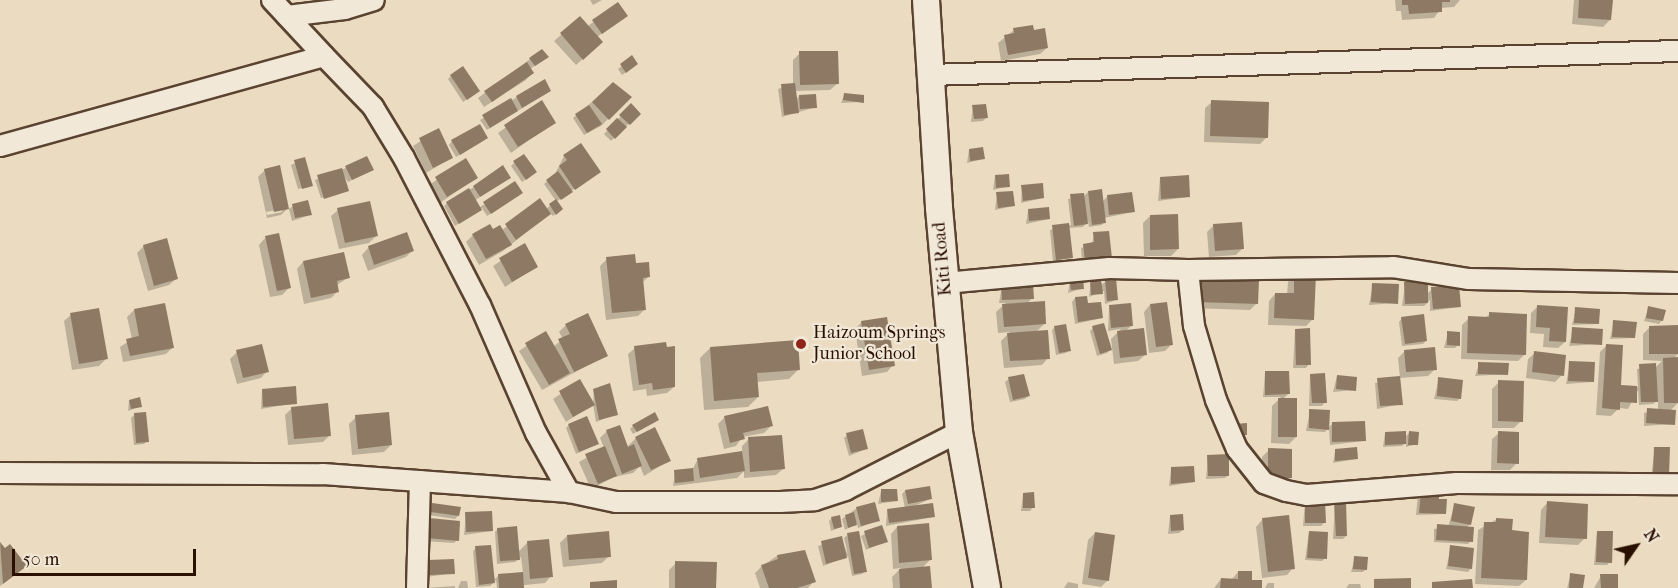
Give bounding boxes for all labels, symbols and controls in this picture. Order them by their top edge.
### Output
street label: Kiti Road [929,221,957,297]
place label: Haizoum Springs Junior School [813,323,945,366]
marker: Haizoum Springs Junior School [794,337,808,351]
north arrow [1606,516,1666,576]
text: N [1640,525,1663,546]
scale bar [15,537,200,575]
text: 50 m [23,549,59,570]

